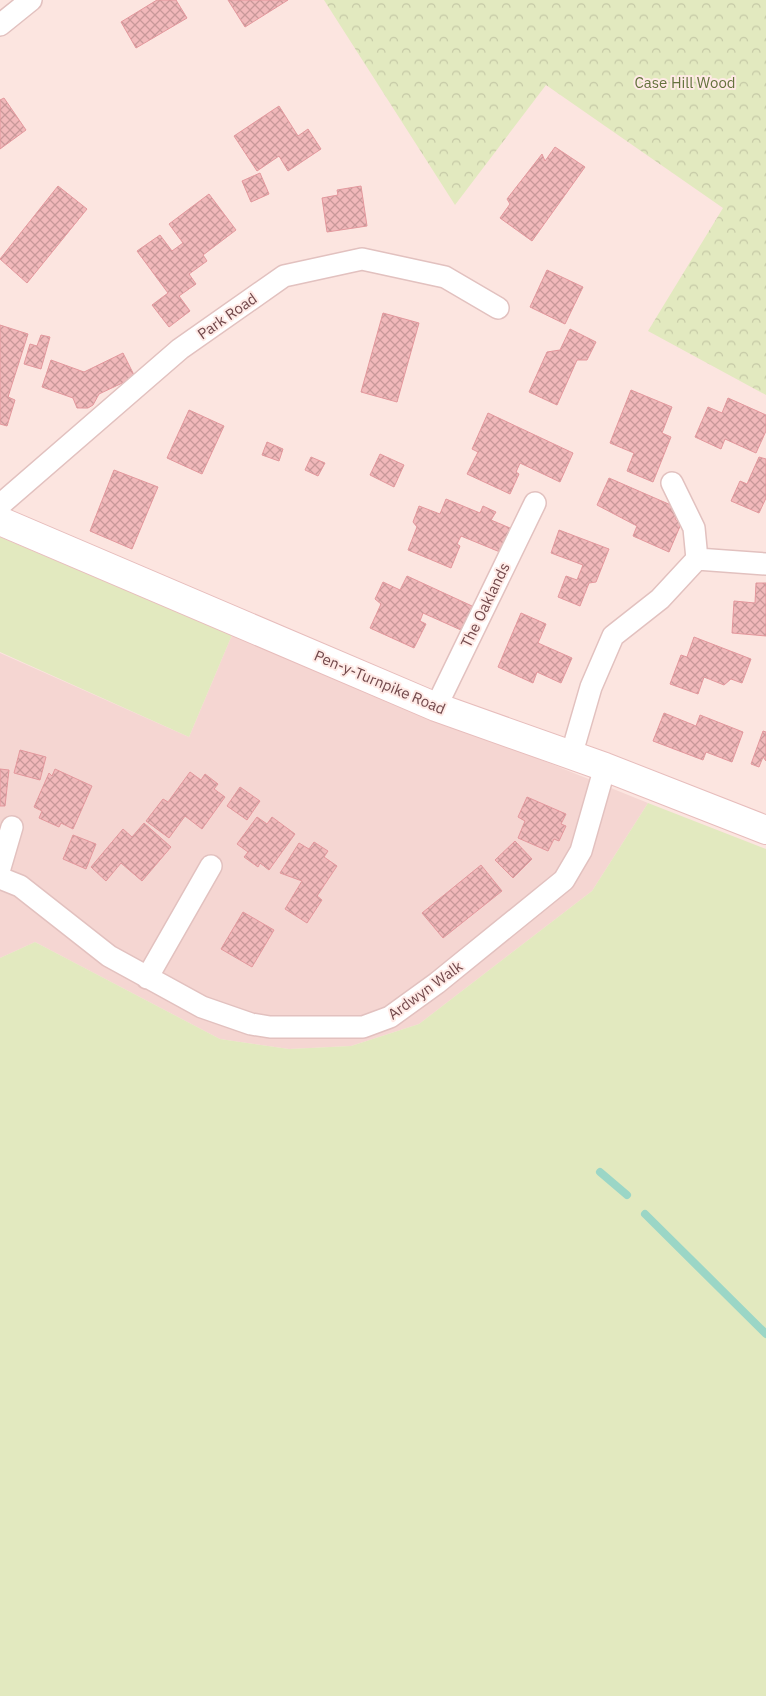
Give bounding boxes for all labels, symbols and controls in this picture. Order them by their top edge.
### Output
park label: Case Hill Wood [634,73,736,92]
street label: Park Road [194,289,260,343]
street label: The Oaklands [456,559,514,651]
street label: Pen-y-Turnpike Road [312,646,448,718]
street label: Ardwyn Walk [384,956,466,1024]

